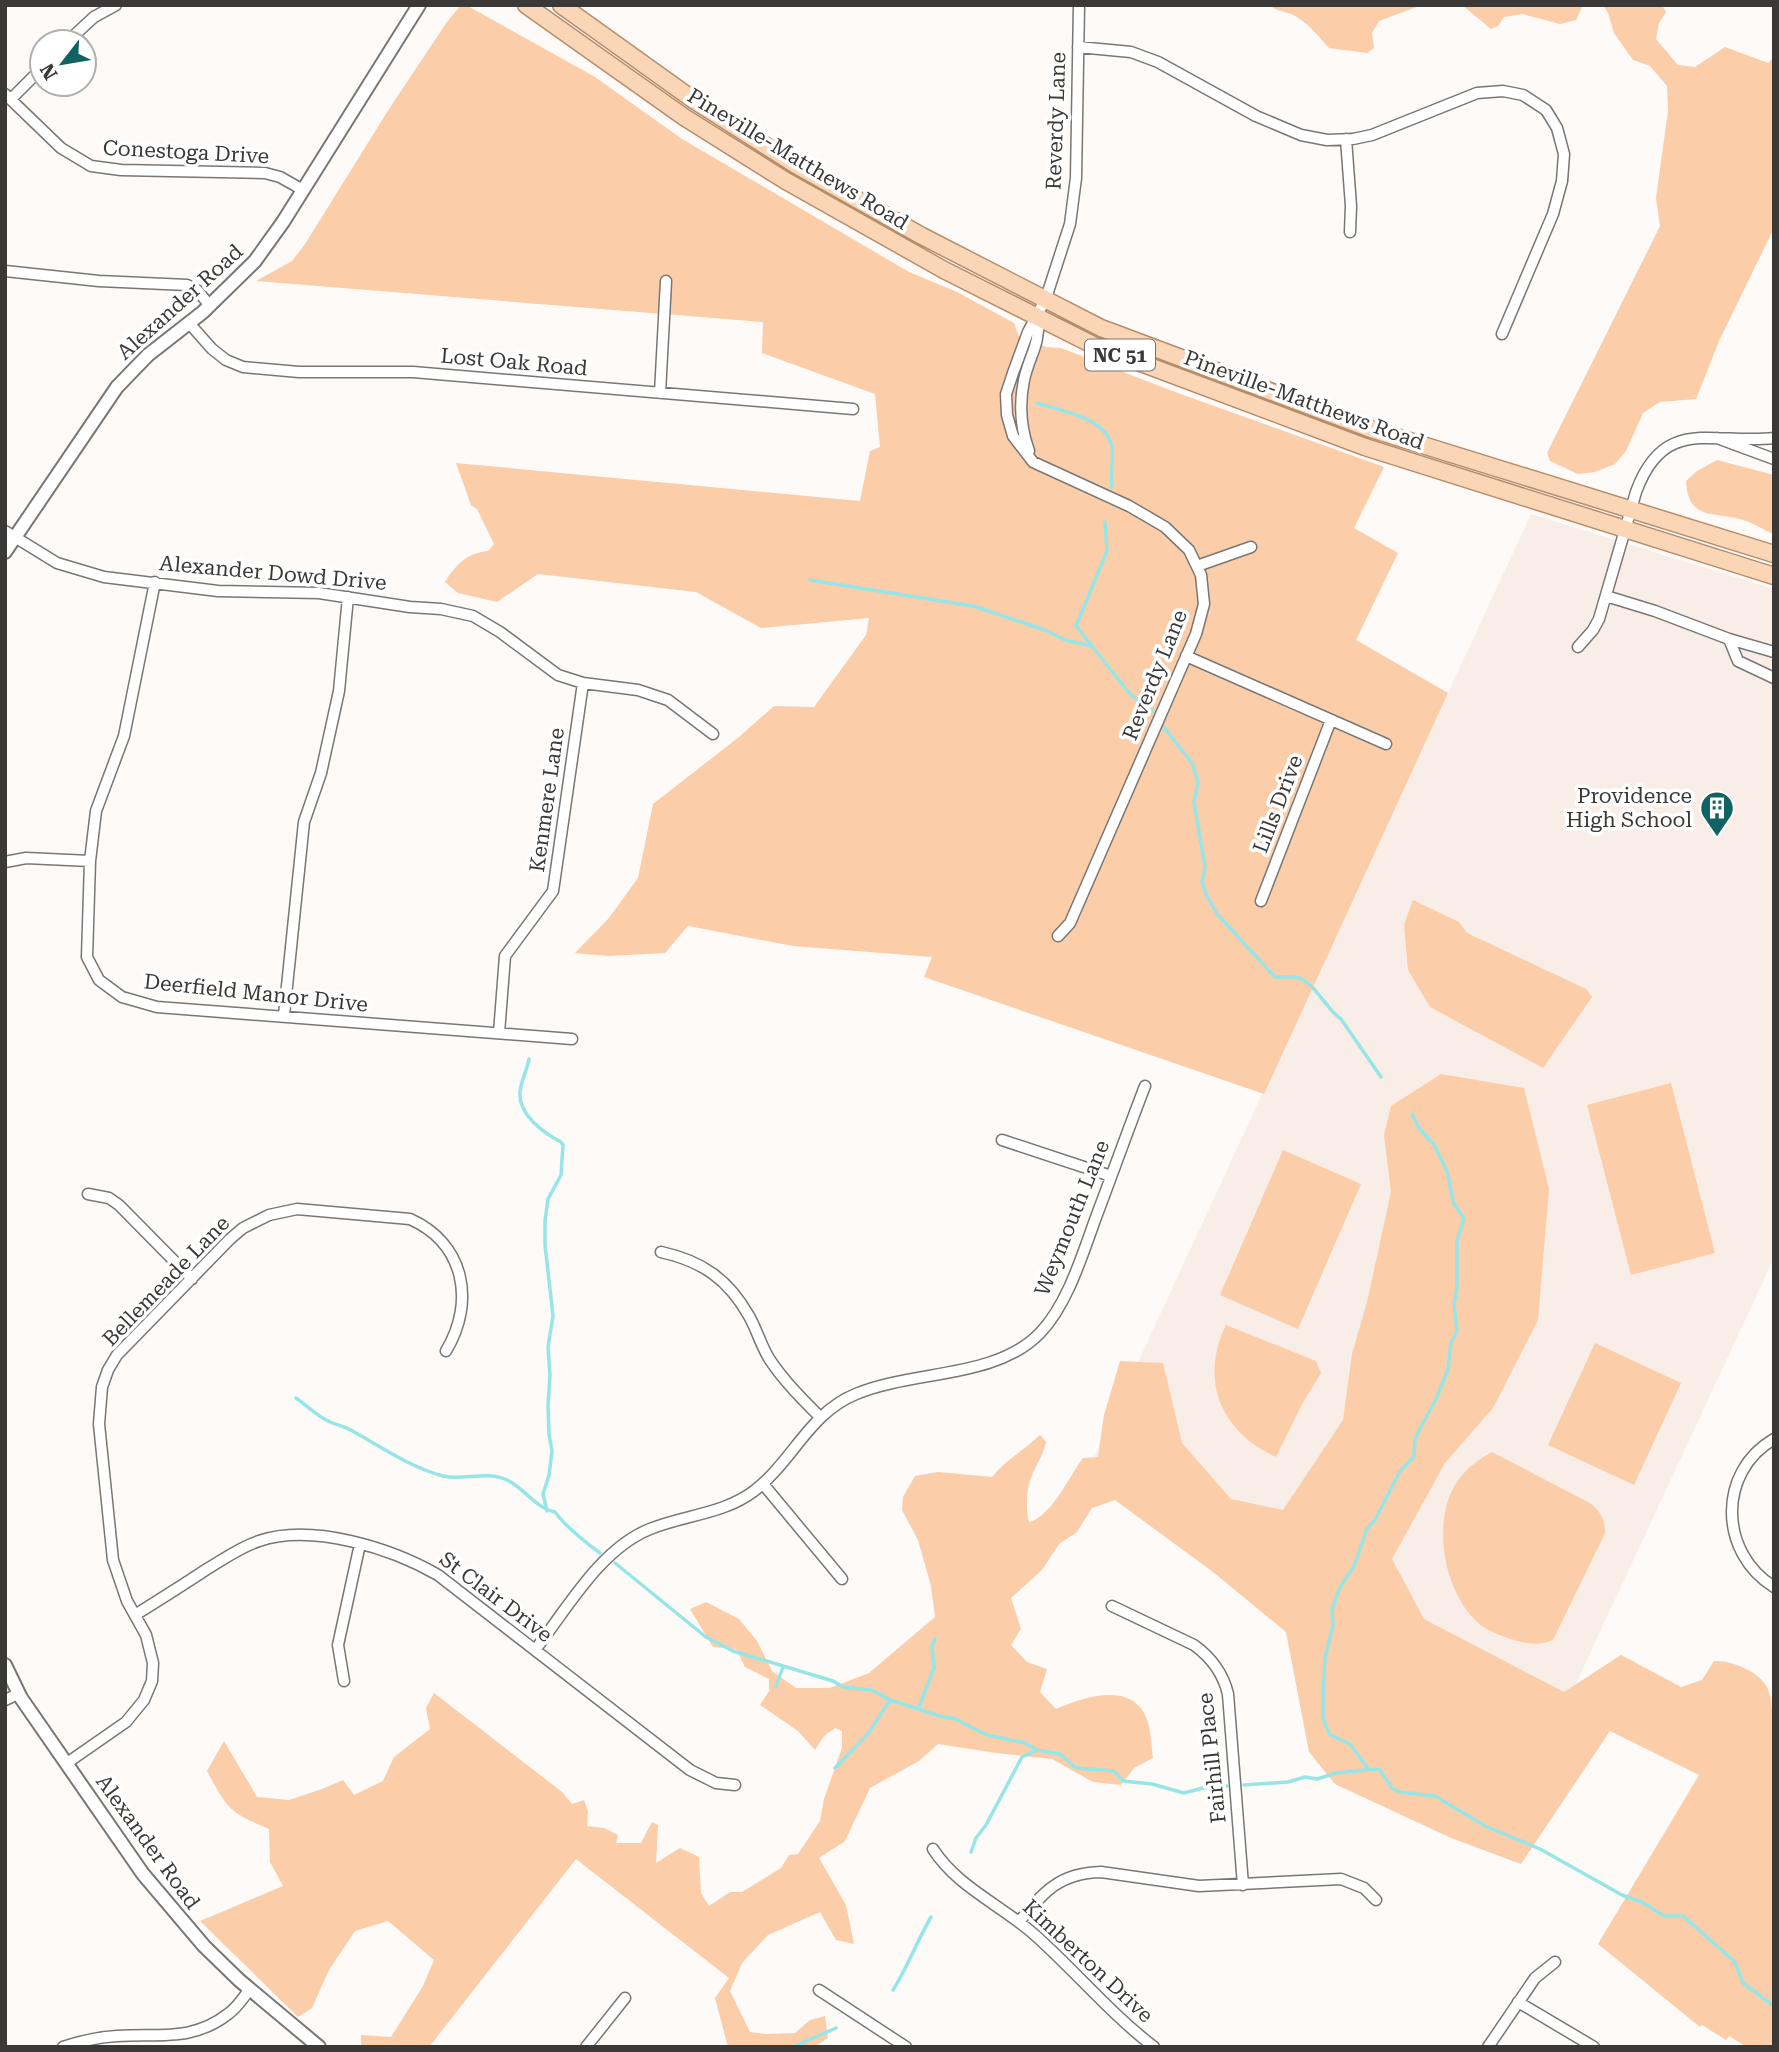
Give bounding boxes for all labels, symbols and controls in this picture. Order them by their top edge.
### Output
north arrow [28,28,98,98]
street label: Reverdy Lane [1042,52,1070,190]
text: N [35,59,62,84]
street label: Pineville-Matthews Road [683,83,913,235]
street label: Conestoga Drive [102,136,270,168]
street label: Alexander Road [112,239,248,365]
road number: NC 51 [1085,340,1155,370]
street label: Lost Oak Road [440,344,589,380]
street label: Pineville-Matthews Road [1181,345,1428,455]
street label: Alexander Dowd Drive [158,551,388,595]
street label: Reverdy Lane [1118,606,1192,744]
street label: Kenmere Lane [525,726,569,874]
street label: Lills Drive [1248,752,1308,856]
place label: Providence High School [1566,784,1693,832]
building icon: Providence High School [1698,789,1736,838]
street label: Deerfield Manor Drive [143,969,369,1017]
street label: Weymouth Lane [1030,1137,1114,1299]
street label: Bellemeade Lane [98,1211,234,1351]
street label: St Clair Drive [435,1547,557,1647]
street label: Fairhill Place [1193,1692,1231,1824]
street label: Alexander Road [91,1770,205,1914]
street label: Kimberton Drive [1018,1895,1158,2027]

